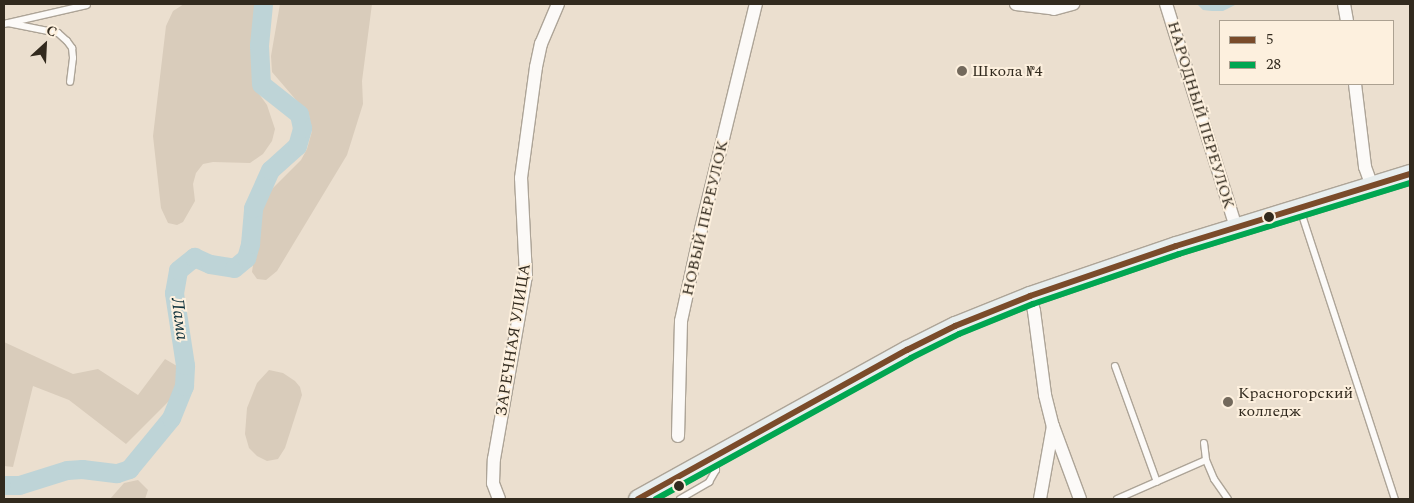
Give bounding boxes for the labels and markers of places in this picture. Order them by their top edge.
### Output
place label: Школа №4 [972,61,1043,81]
marker: Школа №4 [956,65,968,77]
unlabelled marker [1264,212,1274,222]
place label: Красногорский колледж [1238,383,1353,421]
marker: Красногорский колледж [1222,396,1234,408]
unlabelled marker [674,481,684,491]

